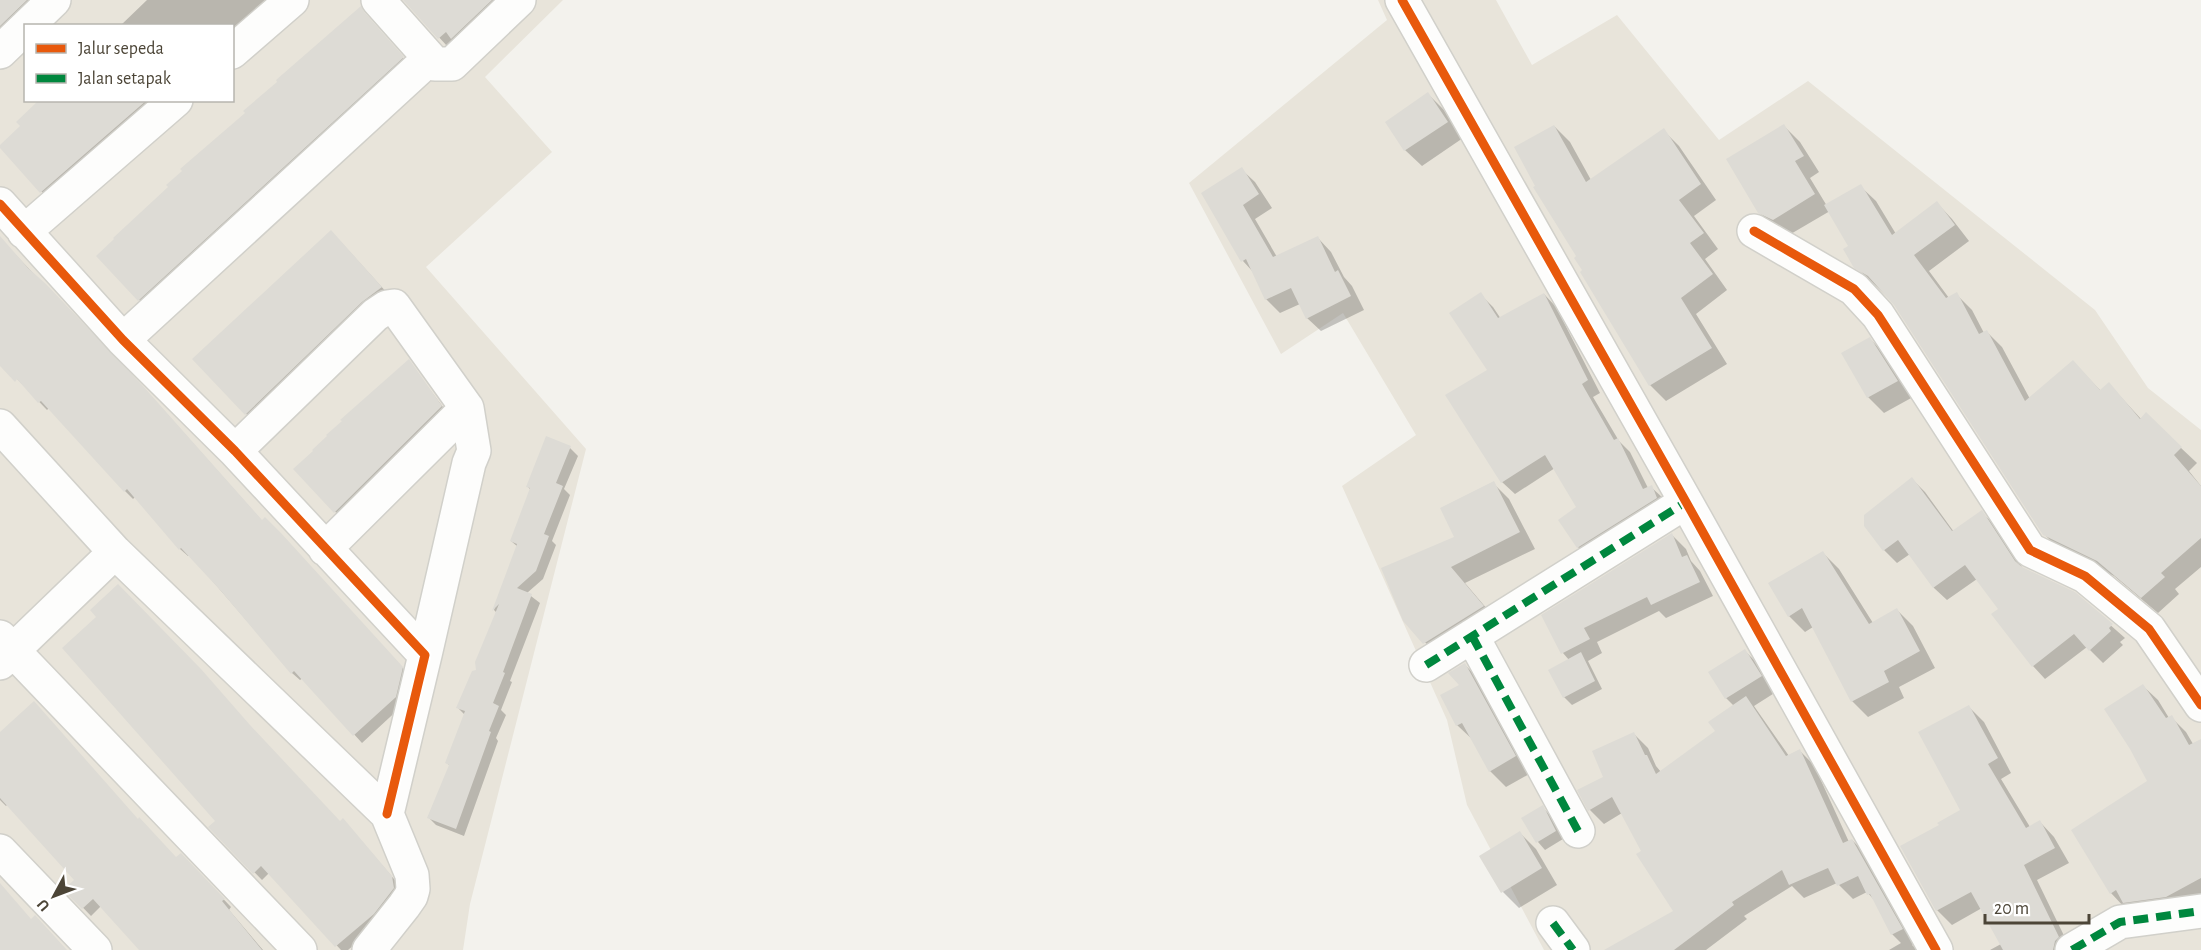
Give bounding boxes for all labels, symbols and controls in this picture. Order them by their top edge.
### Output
legend [24,24,234,102]
text: Jalur sepeda [78,40,164,58]
text: Jalan setapak [78,70,172,88]
north arrow [24,866,84,926]
scale bar [1985,887,2088,925]
text: U [34,896,53,914]
text: 20 m [1994,900,2029,918]

